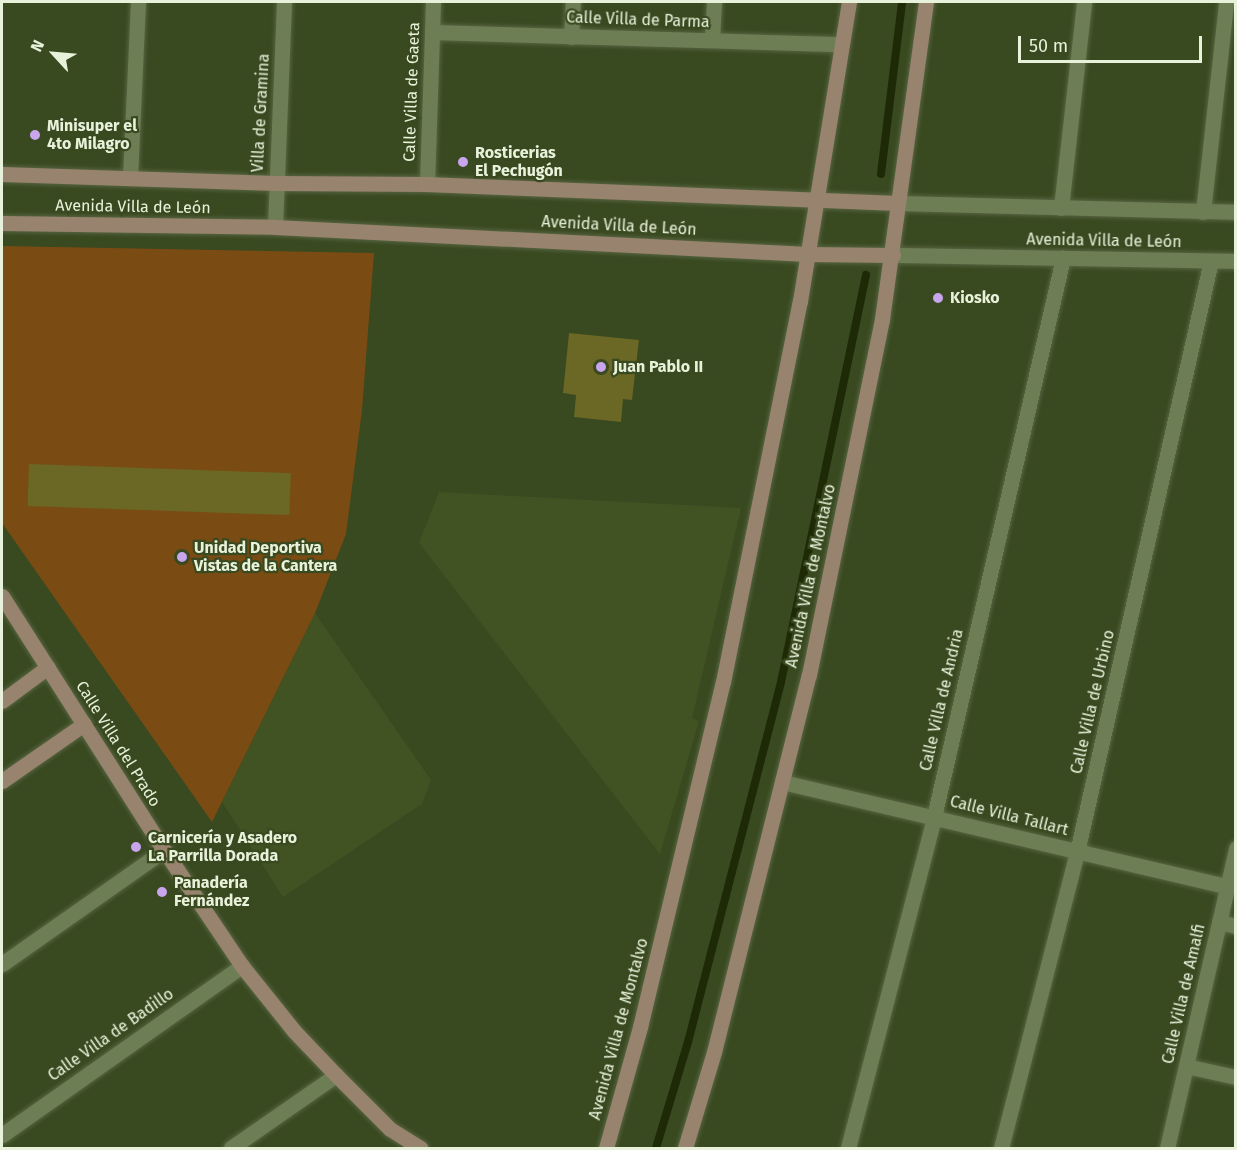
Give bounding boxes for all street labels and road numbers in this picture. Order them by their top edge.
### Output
street label: Calle Villa de Parma [566,8,710,32]
street label: Calle Villa de Gaeta [400,22,424,162]
street label: Villa de Gramina [248,53,274,173]
street label: Avenida Villa de León [55,196,211,218]
street label: Avenida Villa de León [541,212,697,240]
street label: Avenida Villa de León [1026,230,1182,252]
street label: Avenida Villa de Montalvo [782,482,840,670]
street label: Calle Villa de Andria [916,627,968,773]
street label: Calle Villa de Urbino [1067,628,1119,776]
street label: Calle Villa del Prado [72,678,164,810]
street label: Calle Villa Tallart [948,792,1070,840]
street label: Calle Villa de Amalfi [1159,922,1209,1066]
street label: Avenida Villa de Montalvo [585,936,653,1122]
street label: Calle Villa de Badillo [44,984,178,1086]

